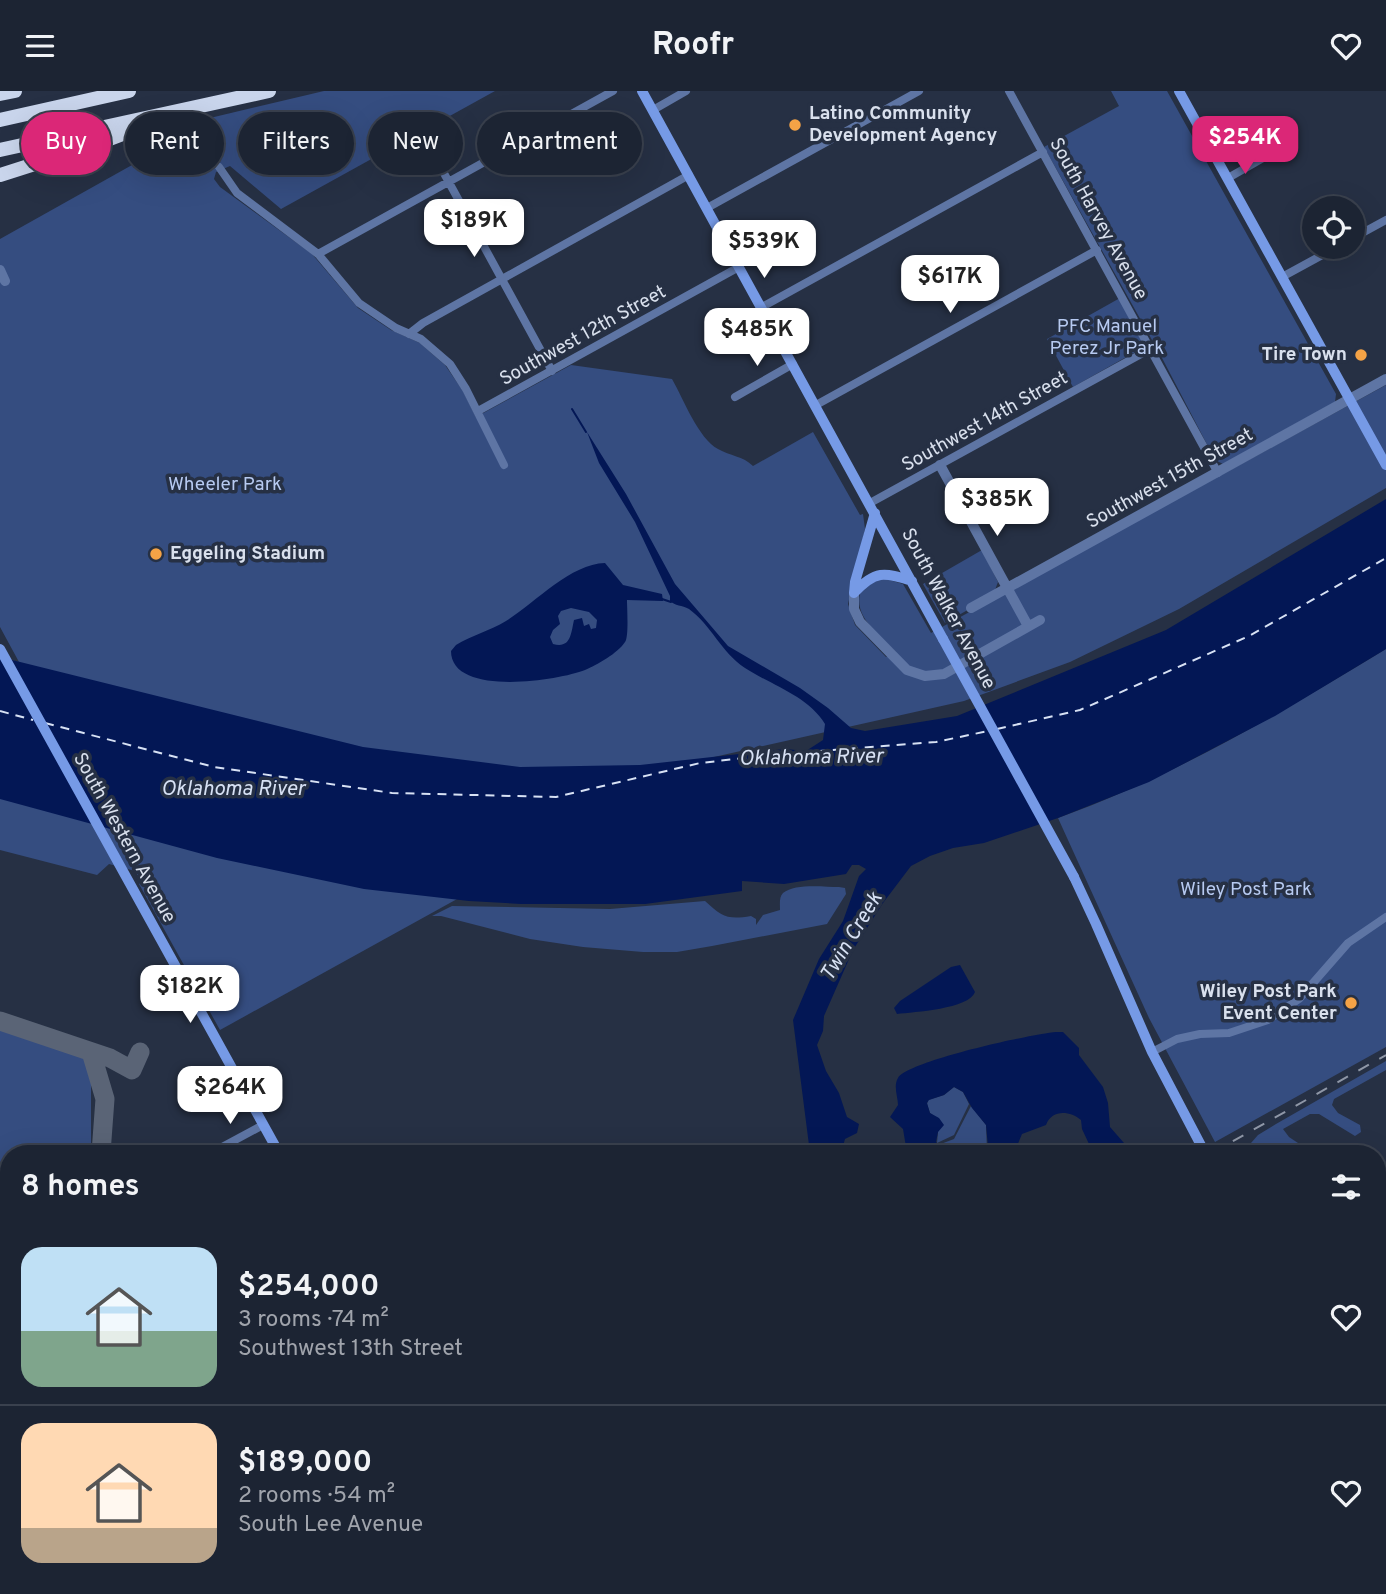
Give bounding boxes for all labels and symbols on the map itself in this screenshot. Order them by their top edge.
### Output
place label: Latino Community Development Agency [809,102,997,148]
pin: $254K [1196,116,1294,176]
marker: Latino Community Development Agency [787,117,803,133]
street label: South Harvey Avenue [1043,134,1153,304]
pin: $189K [425,199,523,259]
pin: $539K [715,221,813,280]
pin: $617K [901,255,999,315]
street label: Southwest 12th Street [496,280,670,392]
pin: $485K [708,309,806,368]
park label: PFC Manuel Perez Jr Park [1050,315,1164,361]
place label: Tire Town [1262,343,1347,367]
marker: Tire Town [1353,347,1369,363]
street label: Southwest 14th Street [898,366,1072,478]
street label: Southwest 15th Street [1083,423,1257,535]
park label: Wheeler Park [168,473,282,497]
pin: $385K [948,479,1046,538]
street label: South Walker Avenue [895,524,1001,694]
place label: Eggeling Stadium [170,542,325,566]
marker: Eggeling Stadium [148,546,164,562]
water label: Oklahoma River [739,743,885,773]
street label: South Western Avenue [67,749,181,927]
water label: Oklahoma River [161,776,307,803]
park label: Wiley Post Park [1180,878,1312,902]
water label: Twin Creek [815,887,889,987]
pin: $182K [141,965,239,1025]
place label: Wiley Post Park Event Center [1200,980,1337,1026]
marker: Wiley Post Park Event Center [1343,995,1359,1011]
pin: $264K [181,1067,279,1126]

